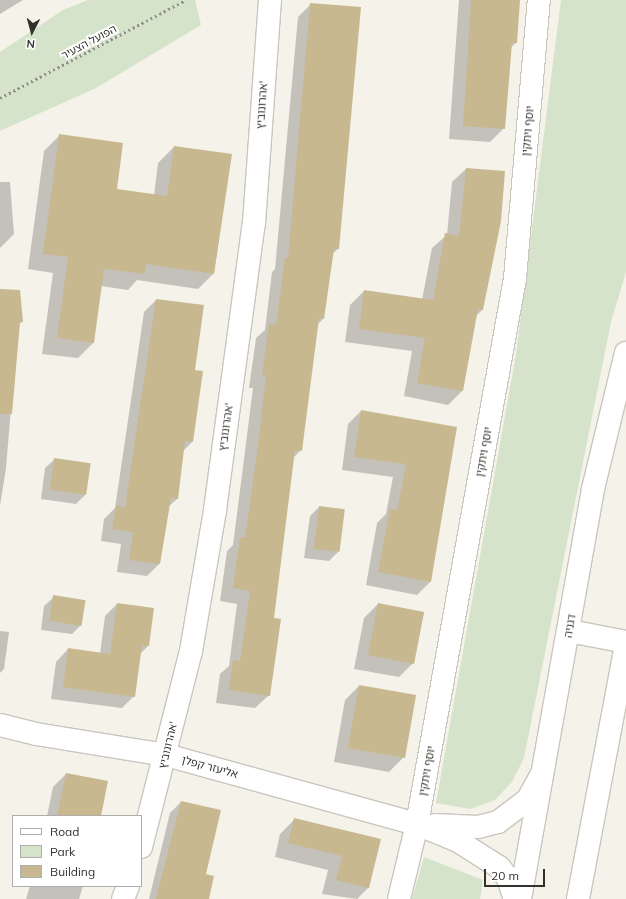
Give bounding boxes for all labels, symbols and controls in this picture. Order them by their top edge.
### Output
north arrow [12,12,52,52]
street label: הפועל הצעיר [59,22,119,62]
text: N [26,37,36,51]
street label: אהרונוביץ' [254,81,270,129]
street label: יוסף ויתקין [519,105,537,157]
street label: אהרונוביץ' [216,402,236,452]
street label: יוסף ויתקין [473,426,495,478]
street label: דגניה [561,613,579,639]
street label: אהרונוביץ' [156,720,180,770]
street label: יוסף ויתקין [416,745,438,797]
street label: אליעזר קפלן [181,753,239,781]
legend [12,815,142,887]
text: Road [50,824,79,839]
text: Park [50,844,75,859]
scale bar [486,861,547,887]
text: Building [50,864,95,879]
text: 20 m [491,868,519,883]

